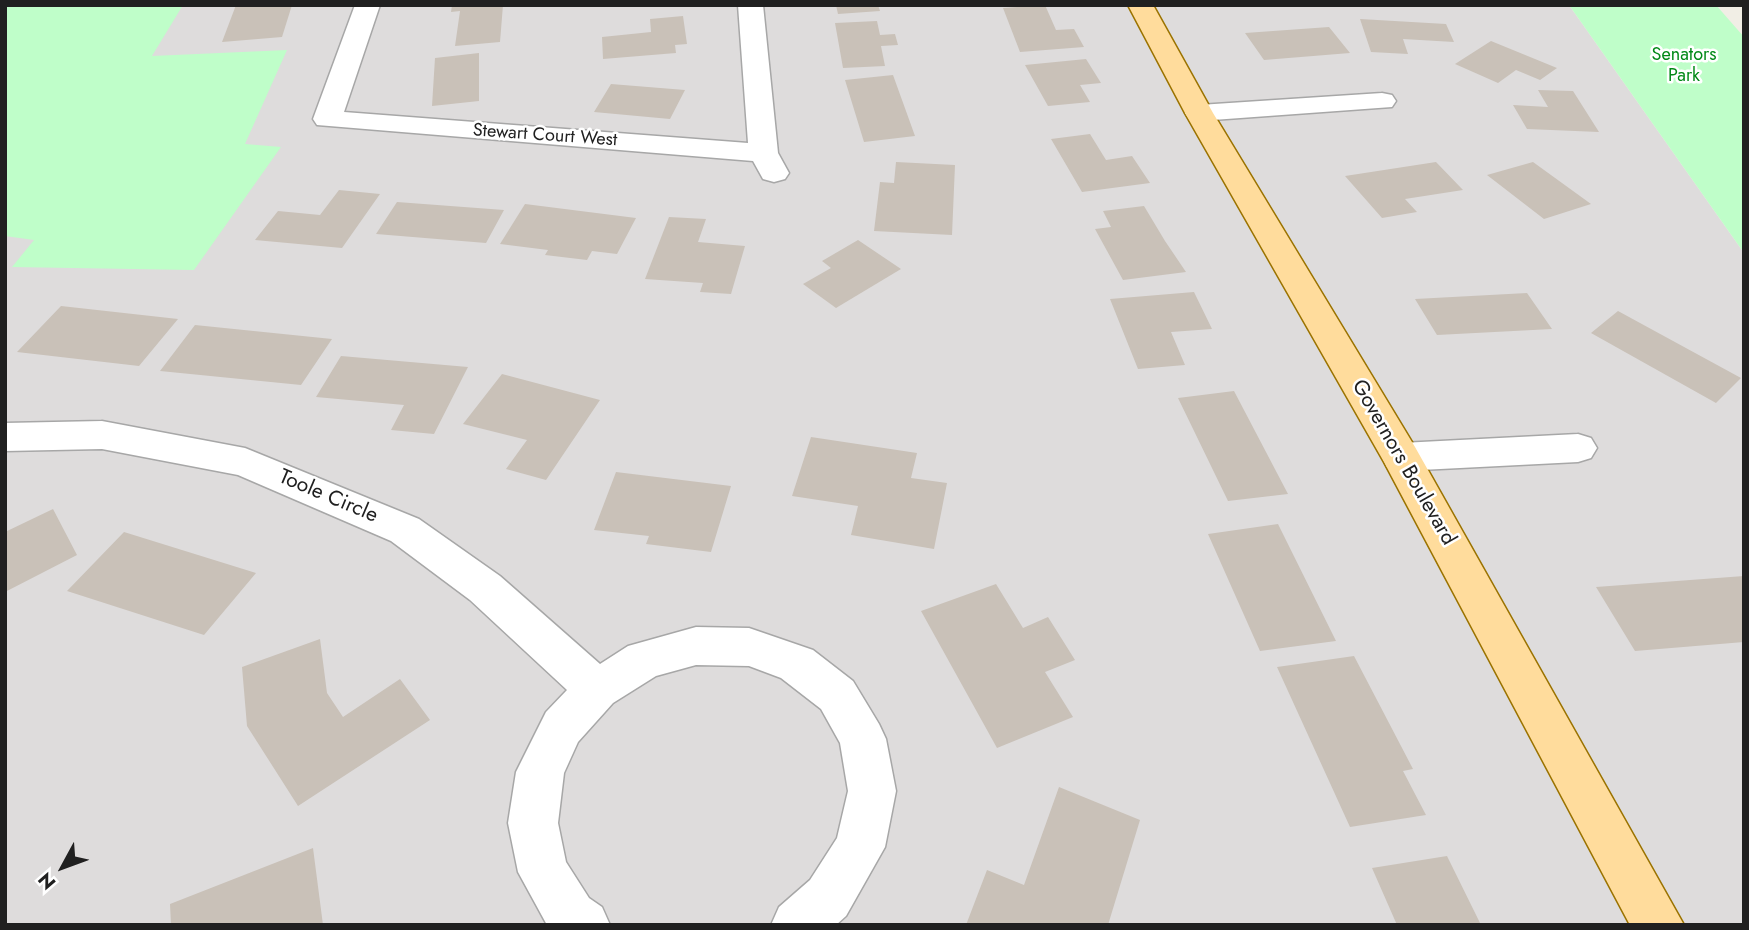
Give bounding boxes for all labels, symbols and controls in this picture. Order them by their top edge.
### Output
park label: Senators Park [1652,45,1716,88]
street label: Stewart Court West [472,120,618,152]
street label: Governors Boulevard [1345,376,1461,550]
street label: Toole Circle [275,465,381,529]
north arrow [28,832,98,902]
text: N [32,867,62,896]

